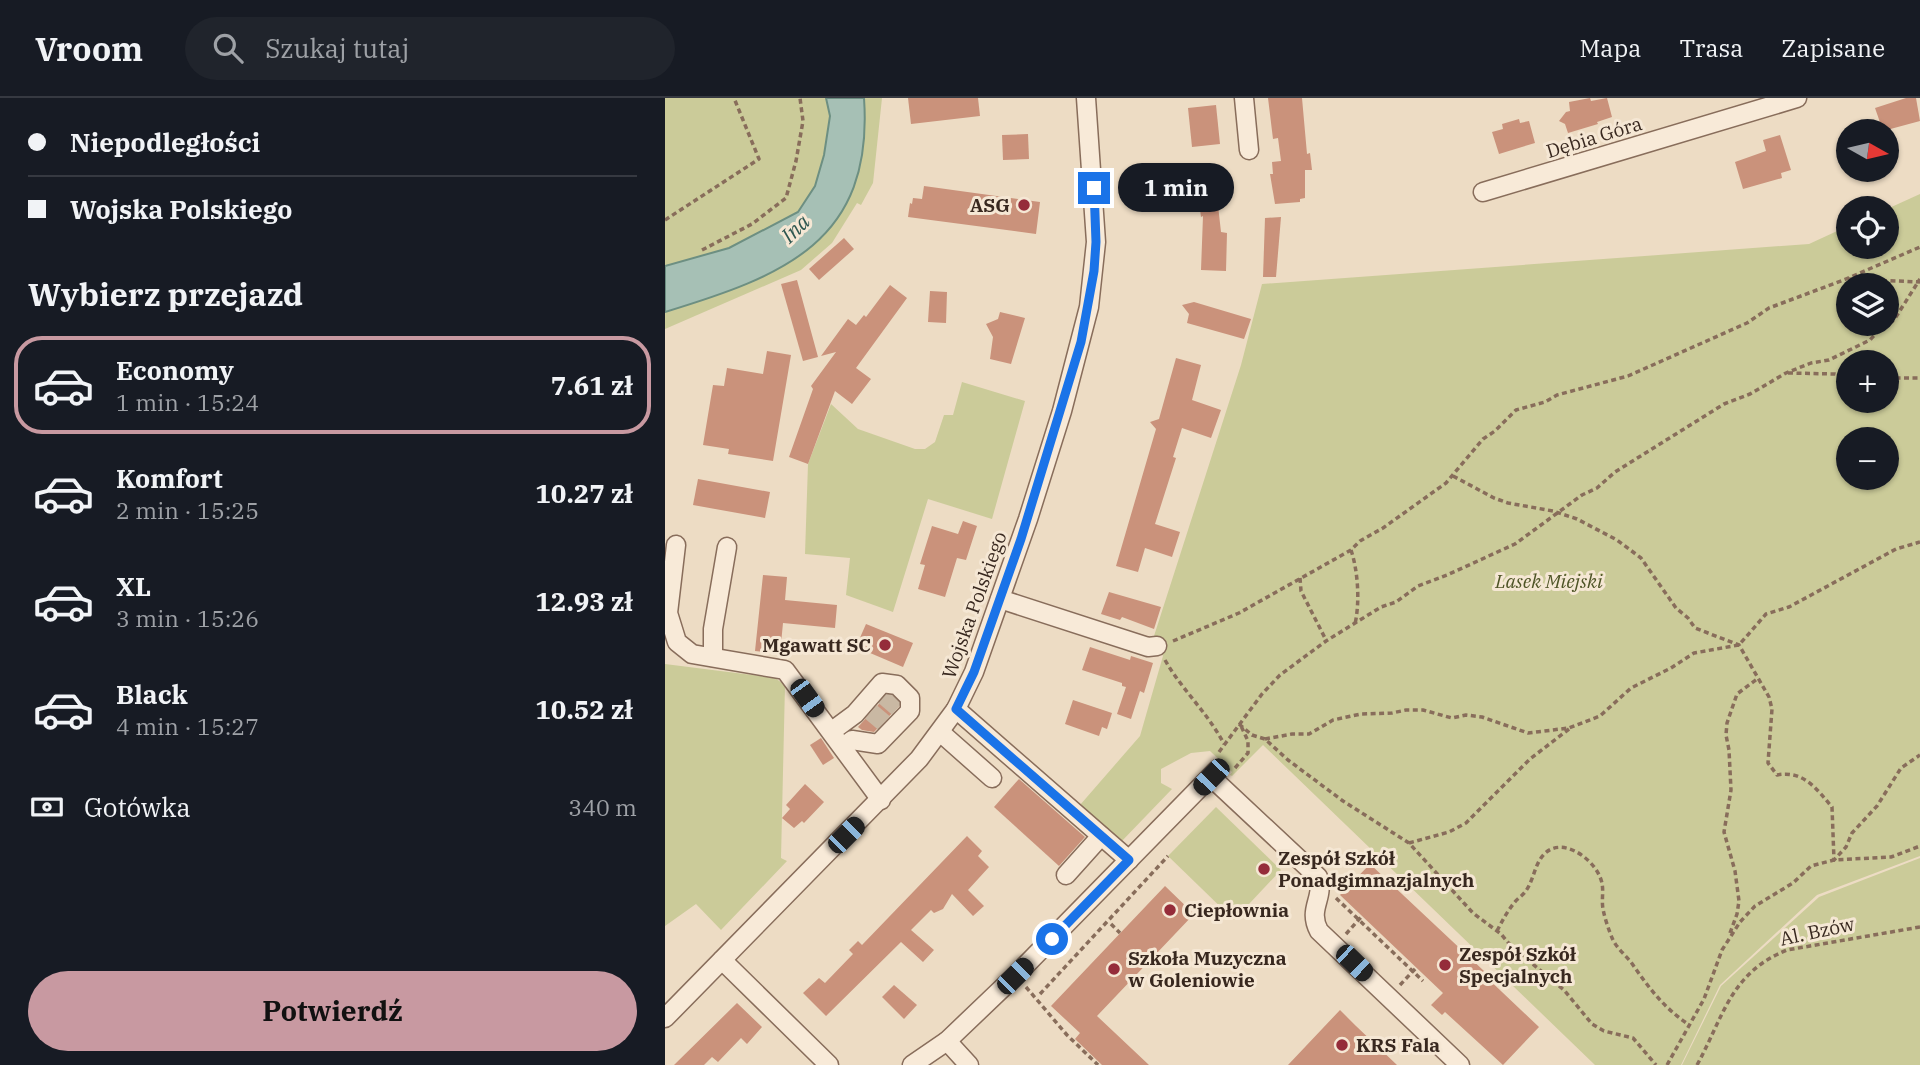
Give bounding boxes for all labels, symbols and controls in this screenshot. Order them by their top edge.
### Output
search box [185,17,675,80]
text: Vroom [35,27,143,70]
icon: search [209,29,247,67]
text: Szukaj tutaj [265,31,409,65]
text: Mapa [1579,32,1641,64]
text: Trasa [1679,32,1743,64]
text: Zapisane [1781,32,1885,64]
street label: Dębia Góra [1543,111,1645,163]
north arrow [1836,119,1899,182]
map controls [1836,119,1899,490]
text: Niepodległości [70,125,260,159]
callout: 1 min [1118,164,1234,212]
route end [1078,172,1110,204]
text: 1 min [1144,172,1208,202]
text: Wojska Polskiego [70,192,292,226]
place label: ASG [970,193,1010,217]
button: locate [1836,196,1899,259]
marker: ASG [1016,197,1032,213]
water label: Ina [774,207,816,249]
text: Wybierz przejazd [28,273,303,315]
button: layers [1836,273,1899,336]
button: + [1836,350,1899,413]
text: Economy [116,353,234,387]
icon: car [32,354,95,417]
text: 7.61 zł [551,368,633,402]
text: 1 min · 15:24 [116,387,259,417]
button: − [1836,427,1899,490]
text: Komfort [116,461,223,495]
icon: car [32,462,95,525]
text: 10.27 zł [535,476,633,510]
text: 2 min · 15:25 [116,495,259,525]
street label: Wojska Polskiego [936,528,1012,682]
text: XL [116,569,151,603]
park label: Lasek Miejski [1494,569,1603,593]
icon: car [32,570,95,633]
text: 12.93 zł [535,584,633,618]
text: 3 min · 15:26 [116,603,259,633]
place label: Mgawatt SC [762,633,871,657]
marker: Mgawatt SC [877,637,893,653]
car [787,675,828,721]
text: Black [116,677,188,711]
icon: car [32,678,95,741]
text: 10.52 zł [535,692,633,726]
text: 4 min · 15:27 [116,711,259,741]
car [1189,755,1234,799]
icon: cash [28,788,66,826]
text: Gotówka [84,790,191,824]
text: 340 m [568,792,637,822]
car [824,813,869,857]
place label: Zespół Szkół Ponadgimnazjalnych [1278,846,1474,892]
marker: Zespół Szkół Ponadgimnazjalnych [1256,861,1272,877]
place label: Ciepłownia [1184,898,1289,922]
marker: Ciepłownia [1162,902,1178,918]
street label: Al. Bzów [1778,911,1857,951]
route start [1036,923,1068,955]
car [1332,941,1377,985]
place label: Zespół Szkół Specjalnych [1459,942,1577,988]
place label: Szkoła Muzyczna w Goleniowie [1128,946,1287,992]
car [993,954,1038,998]
marker: Zespół Szkół Specjalnych [1437,957,1453,973]
marker: Szkoła Muzyczna w Goleniowie [1106,961,1122,977]
button: Potwierdź [28,971,637,1051]
place label: KRS Fala [1356,1033,1440,1057]
marker: KRS Fala [1334,1037,1350,1053]

